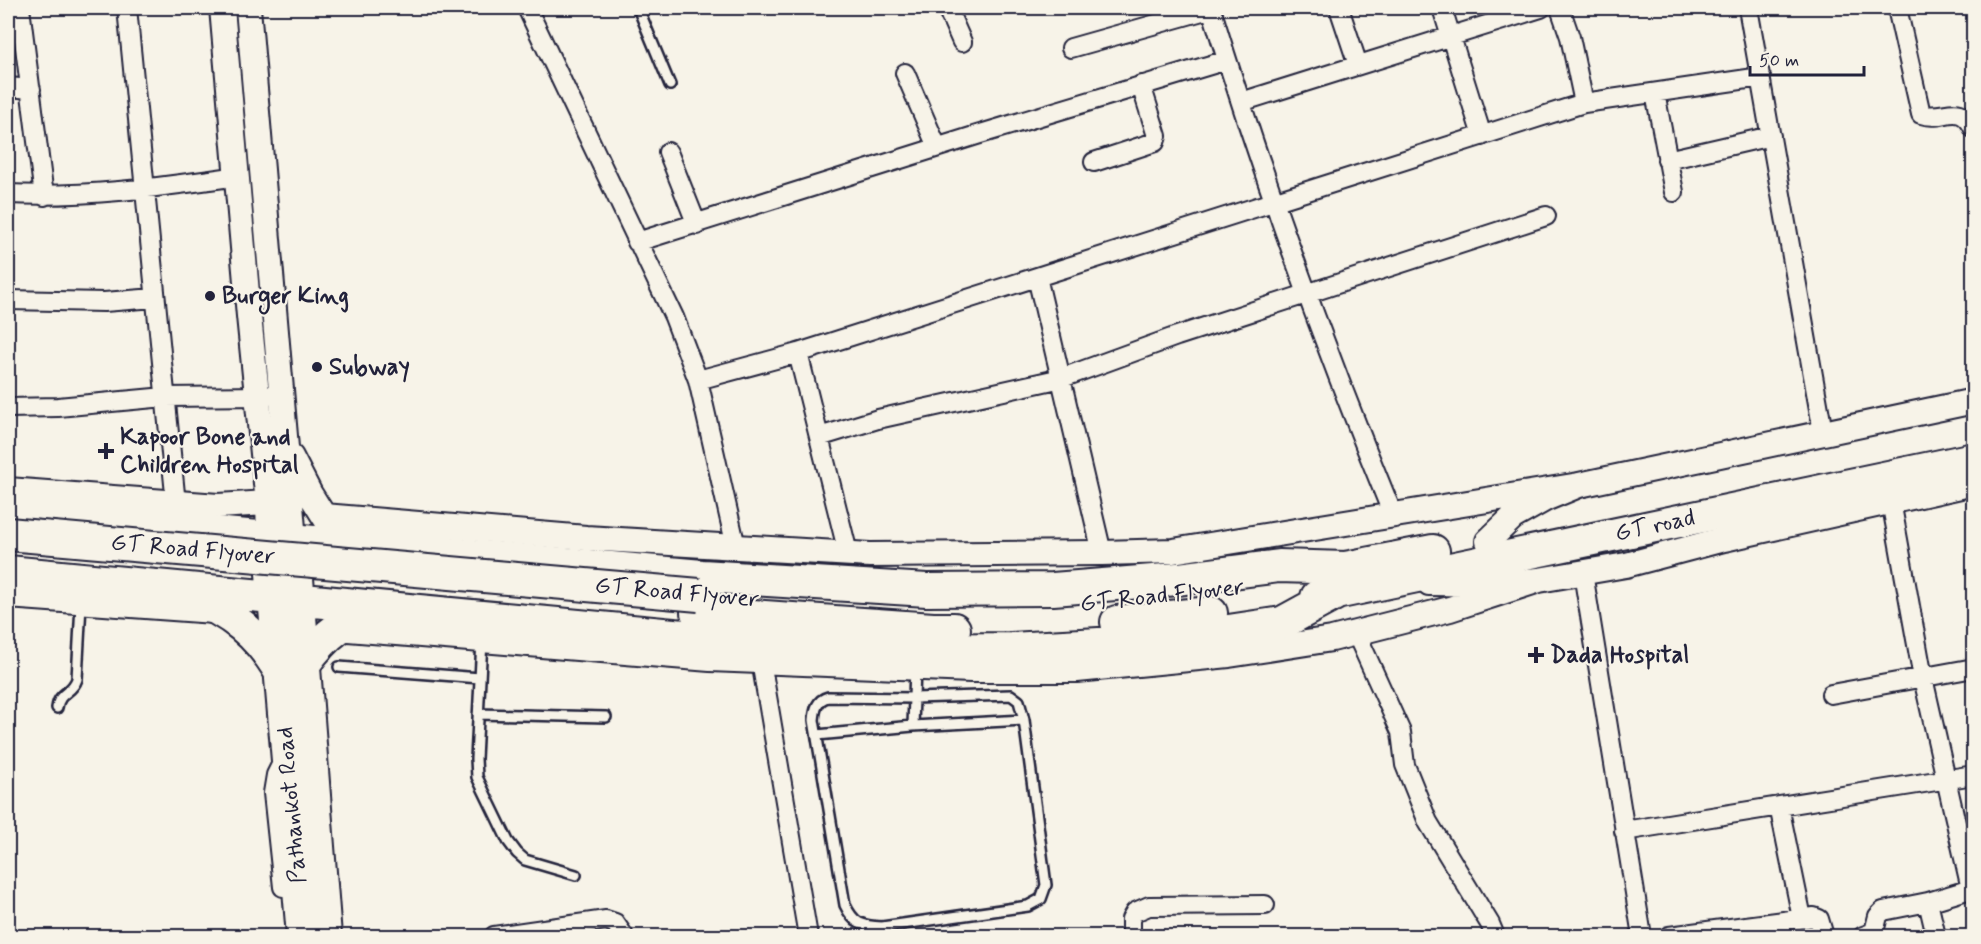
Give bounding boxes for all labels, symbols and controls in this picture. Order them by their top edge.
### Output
scale bar [1750,39,1864,77]
text: 50 m [1759,49,1799,73]
place label: Burger King [222,281,349,315]
marker: Burger King [203,289,217,303]
place label: Subway [329,352,410,383]
marker: Subway [310,360,324,374]
place label: Kapoor Bone and Children Hospital [120,422,299,481]
marker: Kapoor Bone and Children Hospital [97,442,115,460]
street label: GT road [1612,502,1698,550]
street label: GT Road Flyover [109,527,277,573]
street label: GT Road Flyover [593,570,761,616]
street label: GT Road Flyover [1078,572,1246,620]
place label: Dada Hospital [1550,640,1689,671]
marker: Dada Hospital [1527,646,1545,664]
street label: Pathankot Road [270,725,314,885]

